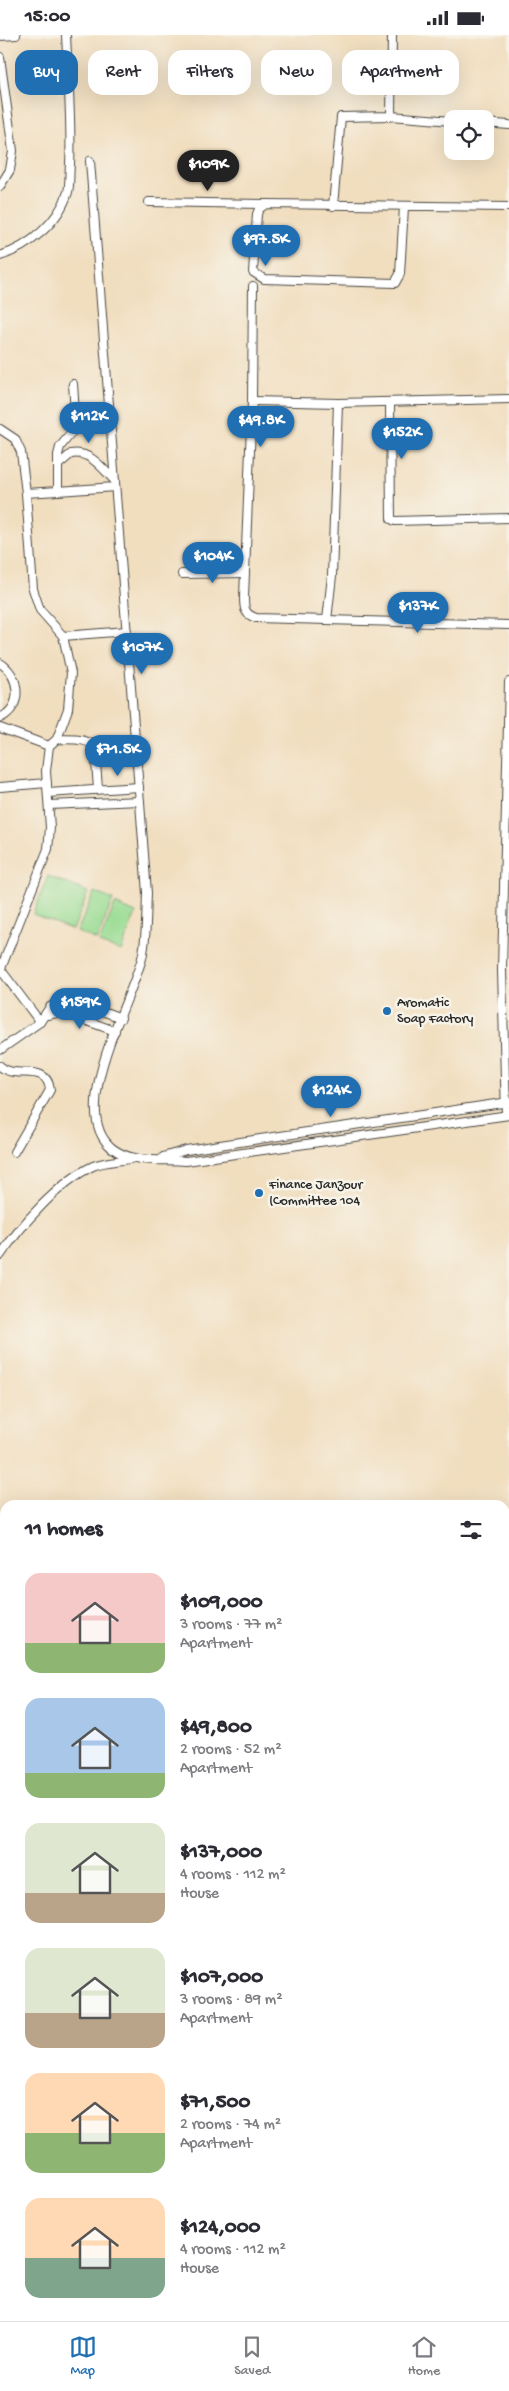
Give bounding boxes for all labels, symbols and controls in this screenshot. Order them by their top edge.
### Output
text: 15:00 [25,6,70,29]
chip: Buy [15,50,78,95]
chip: Rent [88,50,158,95]
chip: Filters [168,50,251,95]
chip: New [261,50,332,95]
chip: Apartment [342,50,459,95]
map controls [444,110,494,160]
button: locate [444,110,494,160]
pin: $109K [173,149,243,192]
text: $109K [188,156,228,175]
pin: $97.5K [225,225,307,267]
text: $97.5K [243,231,289,250]
pin: $112K [54,401,124,444]
pin: $49.8K [220,405,302,448]
text: $112K [71,408,107,427]
text: $49.8K [238,412,284,431]
pin: $152K [367,417,437,460]
text: $152K [383,424,421,443]
pin: $104K [178,541,248,584]
text: $104K [193,548,233,567]
pin: $137K [383,591,453,634]
text: $137K [398,598,438,617]
pin: $107K [107,633,177,675]
text: $107K [122,639,162,658]
pin: $71.5K [77,735,159,777]
text: $71.5K [96,741,140,760]
pin: $159K [45,987,115,1030]
text: $159K [61,994,99,1013]
place label: Aromatic Soap Factory [397,995,473,1028]
marker: Aromatic Soap Factory [381,1005,393,1017]
pin: $124K [296,1075,366,1118]
text: $124K [312,1082,350,1101]
place label: Finance Janzour (Committee 104 [268,1177,363,1210]
marker: Finance Janzour (Committee 104 [253,1187,265,1199]
icon: filters [457,1516,485,1544]
text: 11 homes [25,1518,103,1543]
text: $109,000 [180,1591,263,1616]
icon: home [65,1593,125,1653]
text: 3 rooms · 77 m² [180,1616,282,1635]
text: Apartment [180,1635,252,1654]
text: $49,800 [180,1716,252,1741]
icon: home [65,1718,125,1778]
text: 2 rooms · 52 m² [180,1741,282,1760]
text: Apartment [180,1760,252,1779]
text: $137,000 [180,1841,262,1866]
icon: home [65,1843,125,1903]
text: 4 rooms · 112 m² [180,1866,286,1885]
text: House [180,1885,219,1904]
text: $107,000 [180,1966,263,1991]
icon: home [65,1968,125,2028]
text: 3 rooms · 89 m² [180,1991,282,2010]
text: Apartment [180,2010,252,2029]
text: $71,500 [180,2091,250,2116]
icon: home [65,2093,125,2153]
text: 2 rooms · 74 m² [180,2116,281,2135]
text: Apartment [180,2135,252,2154]
text: $124,000 [180,2216,261,2241]
icon: home [65,2218,125,2278]
text: 4 rooms · 112 m² [180,2241,286,2260]
text: House [180,2260,219,2279]
tab: Map [69,2333,97,2380]
tab: Saved [234,2333,270,2380]
tab: Home [408,2333,440,2380]

